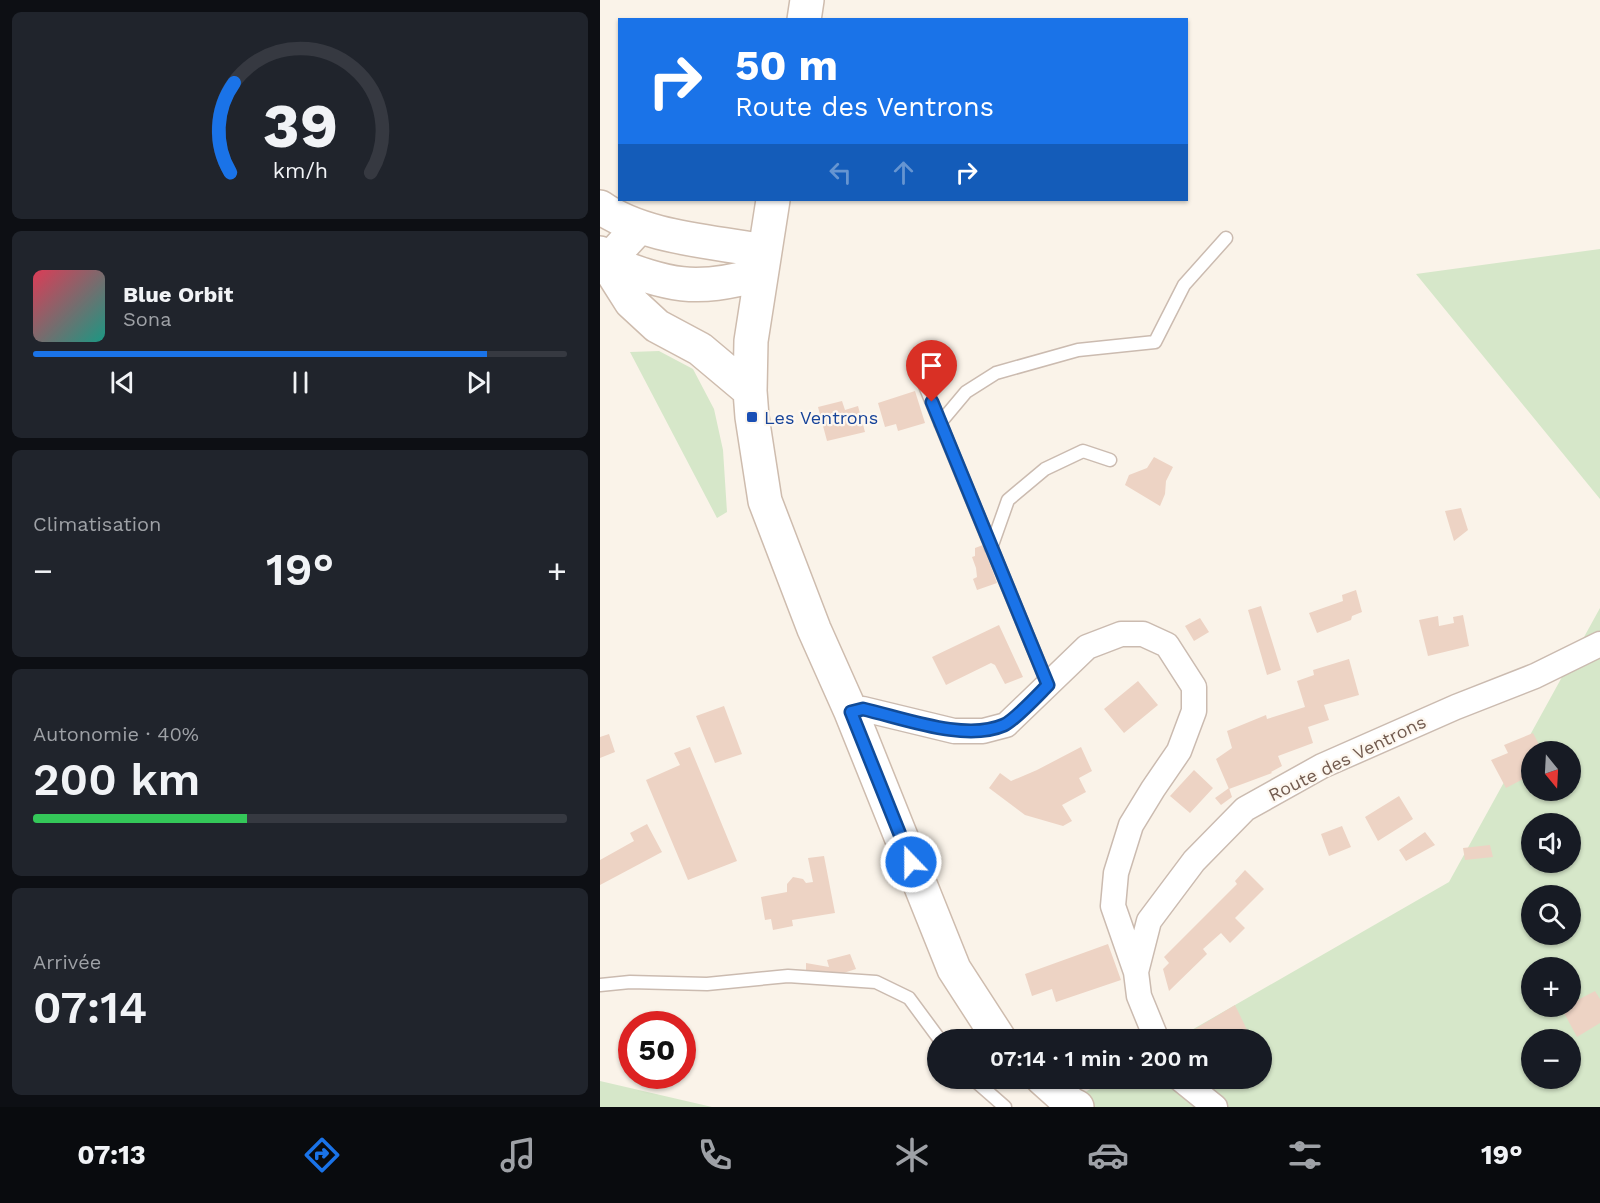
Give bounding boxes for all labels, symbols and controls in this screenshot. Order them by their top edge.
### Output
text: 50 m [735,41,838,90]
icon: right [636,42,714,120]
text: 39 [262,89,338,162]
text: Route des Ventrons [735,91,994,123]
icon: left [824,156,857,189]
icon: ahead [887,156,920,189]
icon: right [950,156,983,189]
text: km/h [272,158,328,183]
text: Blue Orbit [123,282,233,307]
text: Sona [123,307,172,331]
pin [906,340,957,402]
icon: arrive [915,349,948,382]
icon: previous [106,366,139,399]
icon: pause [284,366,317,399]
icon: next [462,366,495,399]
place label: Les Ventrons [764,407,878,428]
marker: Les Ventrons [745,410,759,424]
text: Climatisation [33,512,161,536]
text: 19° [266,543,334,596]
text: − [33,551,53,590]
text: + [547,551,567,590]
street label: Route des Ventrons [1265,711,1429,805]
text: Autonomie · 40% [33,722,199,746]
north arrow [1521,741,1581,801]
map controls [1521,741,1581,1089]
text: 200 km [33,753,200,806]
button: sound [1521,813,1581,873]
position arrow [879,830,943,894]
button: search [1521,885,1581,945]
text: Arrivée [33,950,101,974]
button: + [1521,957,1581,1017]
text: 07:14 [33,981,147,1034]
speed limit sign: 50 [618,1011,696,1089]
button: − [1521,1029,1581,1089]
text: 07:14 · 1 min · 200 m [990,1046,1209,1071]
icon: directions [301,1134,343,1176]
icon: music [497,1134,539,1176]
icon: phone [694,1134,736,1176]
icon: climate [891,1134,933,1176]
icon: car [1087,1134,1129,1176]
icon: filters [1284,1134,1326,1176]
text: 07:13 [77,1139,146,1171]
text: 19° [1481,1139,1523,1171]

